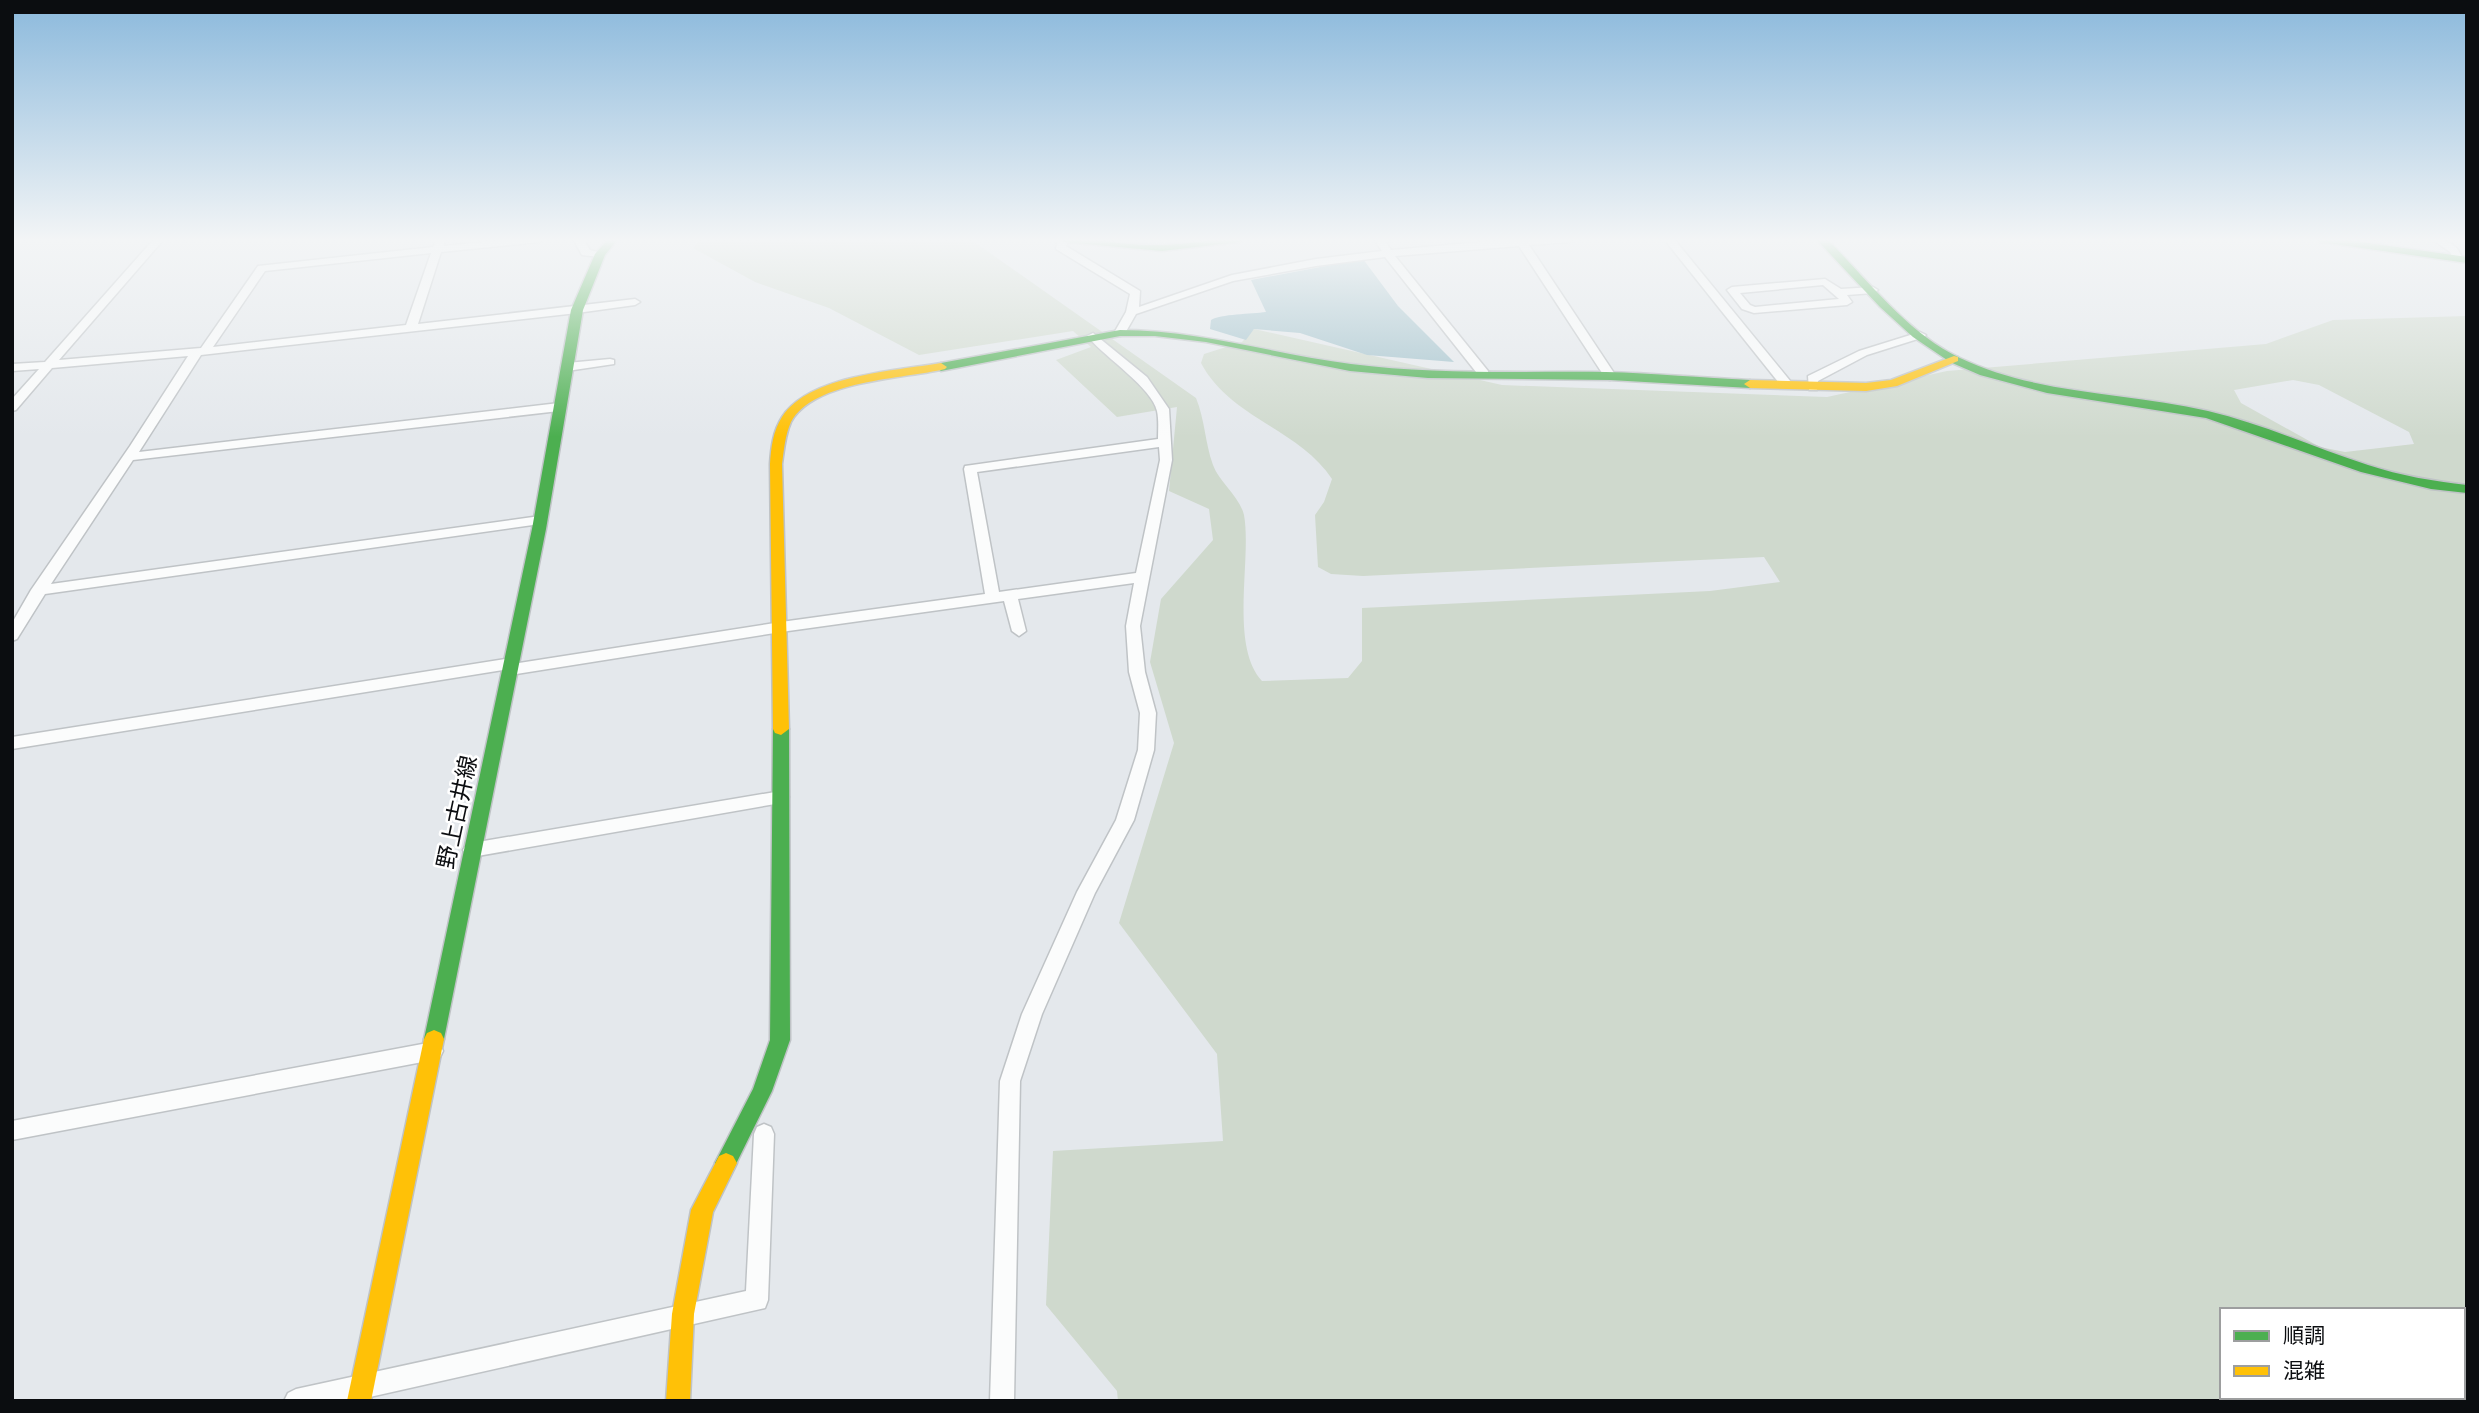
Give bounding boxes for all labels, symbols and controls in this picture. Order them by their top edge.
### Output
street label: 野上古井線 [428,752,484,871]
legend [2220,1308,2465,1399]
text: 順調 [2283,1321,2325,1349]
text: 混雑 [2283,1356,2325,1384]

